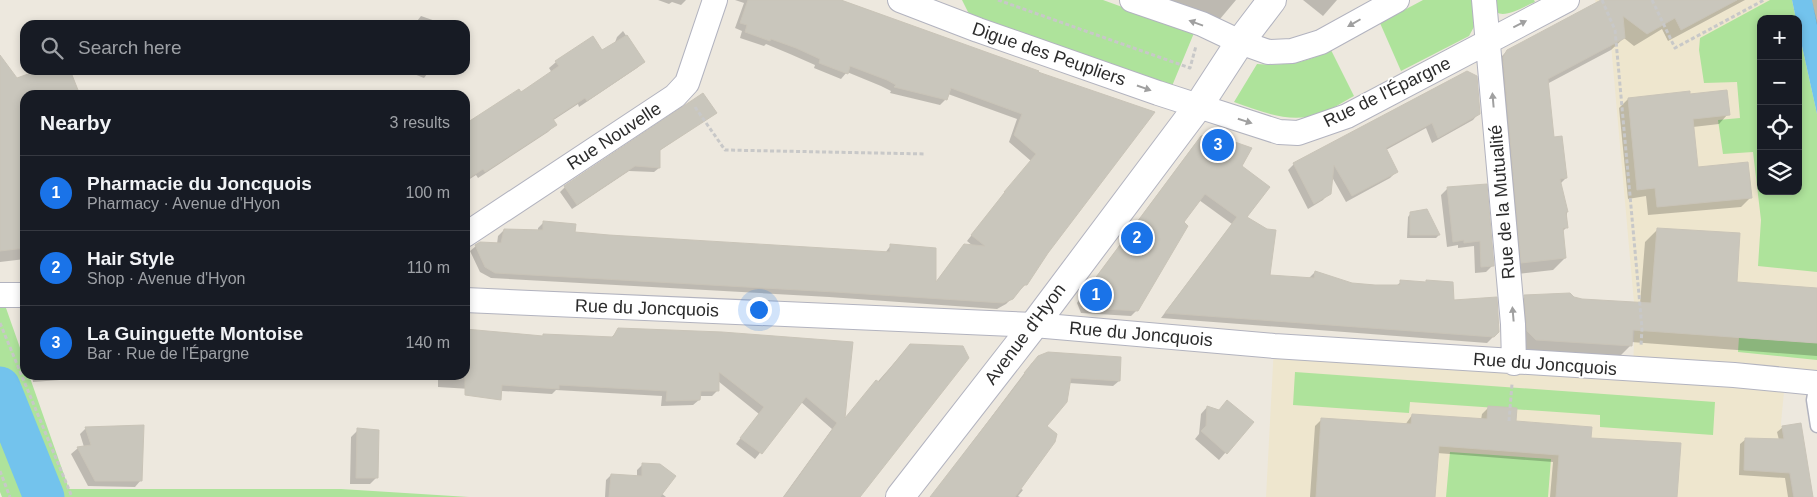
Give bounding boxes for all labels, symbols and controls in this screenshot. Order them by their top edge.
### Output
map controls [1757,15,1802,195]
button: + [1757,15,1802,60]
street label: Digue des Peupliers [970,18,1128,90]
one-way arrow [1188,18,1203,26]
one-way arrow [1347,19,1362,27]
search box [20,20,470,75]
one-way arrow [1513,20,1527,28]
icon: search [38,34,66,62]
text: Search here [78,37,182,58]
street label: Rue de l'Épargne [1320,53,1454,131]
button: − [1757,60,1802,105]
one-way arrow [1137,84,1152,92]
one-way arrow [1489,91,1497,107]
street label: Rue Nouvelle [563,98,665,174]
button: locate [1757,105,1802,150]
text: Nearby [40,111,111,134]
text: 3 results [390,114,450,131]
one-way arrow [1238,117,1253,125]
street label: Rue de la Mutualité [1485,124,1519,280]
pin: 3 [1202,126,1234,164]
button: layers [1757,150,1802,195]
text: Pharmacie du Joncquois [87,173,312,194]
text: 1 [52,184,60,201]
text: 100 m [406,184,450,201]
text: Pharmacy · Avenue d'Hyon [87,195,280,212]
pin: 2 [1121,219,1153,257]
text: Hair Style [87,248,175,269]
text: 2 [52,259,60,276]
text: 110 m [407,259,450,276]
text: Shop · Avenue d'Hyon [87,270,245,287]
pin: 1 [1080,276,1112,314]
street label: Avenue d'Hyon [981,280,1069,388]
street label: Rue du Joncquois [575,295,719,321]
your location [746,297,772,323]
one-way arrow [1508,306,1516,322]
street label: Rue du Joncquois [1068,318,1214,350]
text: La Guinguette Montoise [87,323,303,344]
text: 3 [52,334,60,351]
text: 140 m [406,334,450,351]
text: Bar · Rue de l'Épargne [87,345,249,362]
street label: Rue du Joncquois [1472,349,1618,379]

